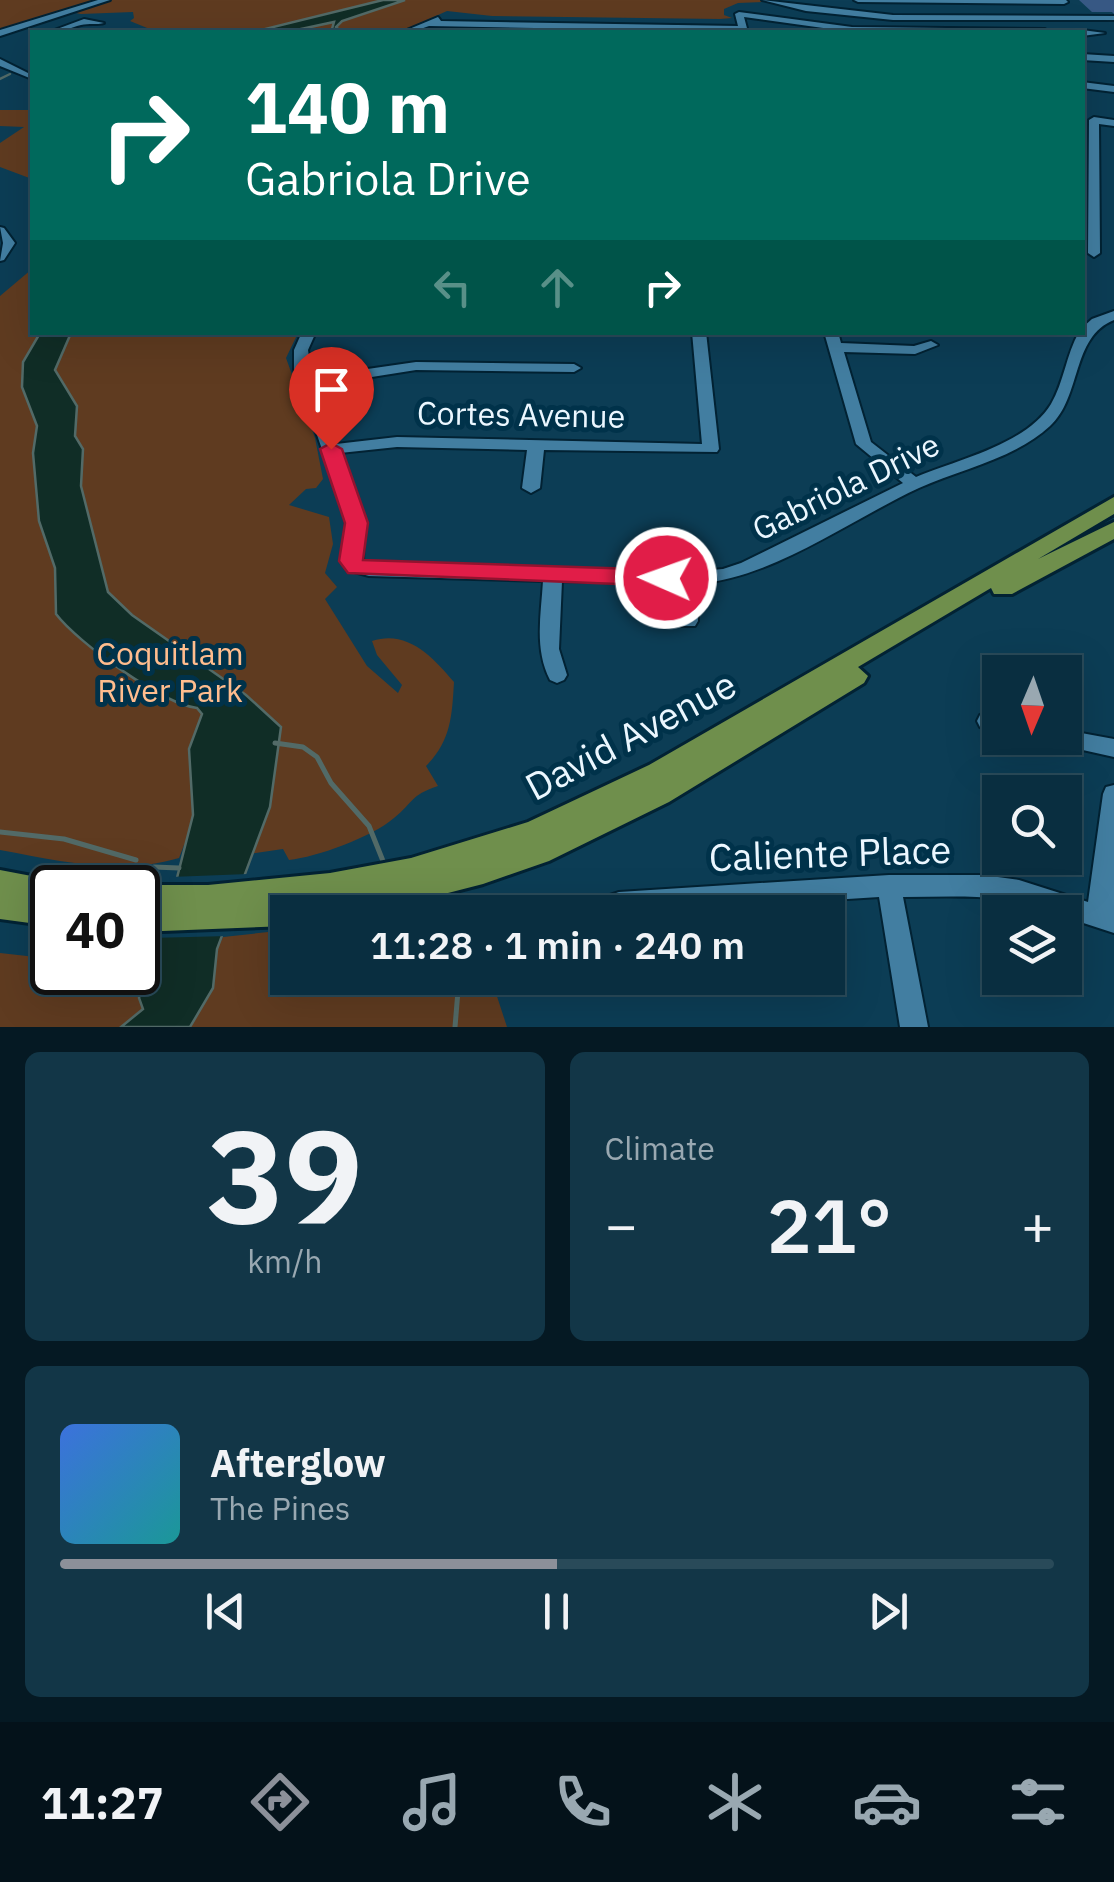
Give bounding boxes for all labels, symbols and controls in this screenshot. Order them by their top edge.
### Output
text: 140 m [245,61,450,152]
icon: right [80,70,210,200]
text: Gabriola Drive [245,149,531,207]
icon: left [425,260,480,315]
icon: ahead [530,260,585,315]
icon: right [635,260,690,315]
pin [289,347,374,450]
icon: arrive [304,362,359,417]
street label: Cortes Avenue [417,391,626,437]
street label: Gabriola Drive [745,423,946,550]
position arrow [614,526,718,630]
park label: Coquitlam River Park [96,632,244,711]
north arrow [982,655,1082,755]
map controls [982,655,1082,995]
street label: David Avenue [517,659,744,811]
button: search [982,775,1082,875]
street label: Caliente Place [708,824,952,881]
speed limit sign: 40 [30,865,160,995]
button: layers [982,895,1082,995]
text: 11:28 · 1 min · 240 m [370,920,745,969]
text: 39 [207,1090,363,1259]
text: Climate [605,1127,715,1169]
text: 21° [767,1176,892,1274]
text: − [605,1189,638,1260]
text: + [1021,1189,1054,1260]
text: km/h [247,1240,322,1282]
text: Afterglow [210,1438,386,1487]
text: The Pines [210,1487,350,1529]
icon: previous [198,1584,253,1639]
icon: pause [529,1584,584,1639]
icon: next [861,1584,916,1639]
icon: directions [245,1767,315,1837]
icon: music [397,1767,467,1837]
icon: phone [548,1767,618,1837]
icon: climate [700,1767,770,1837]
icon: car [852,1767,922,1837]
icon: filters [1003,1767,1073,1837]
text: 11:27 [41,1773,164,1831]

